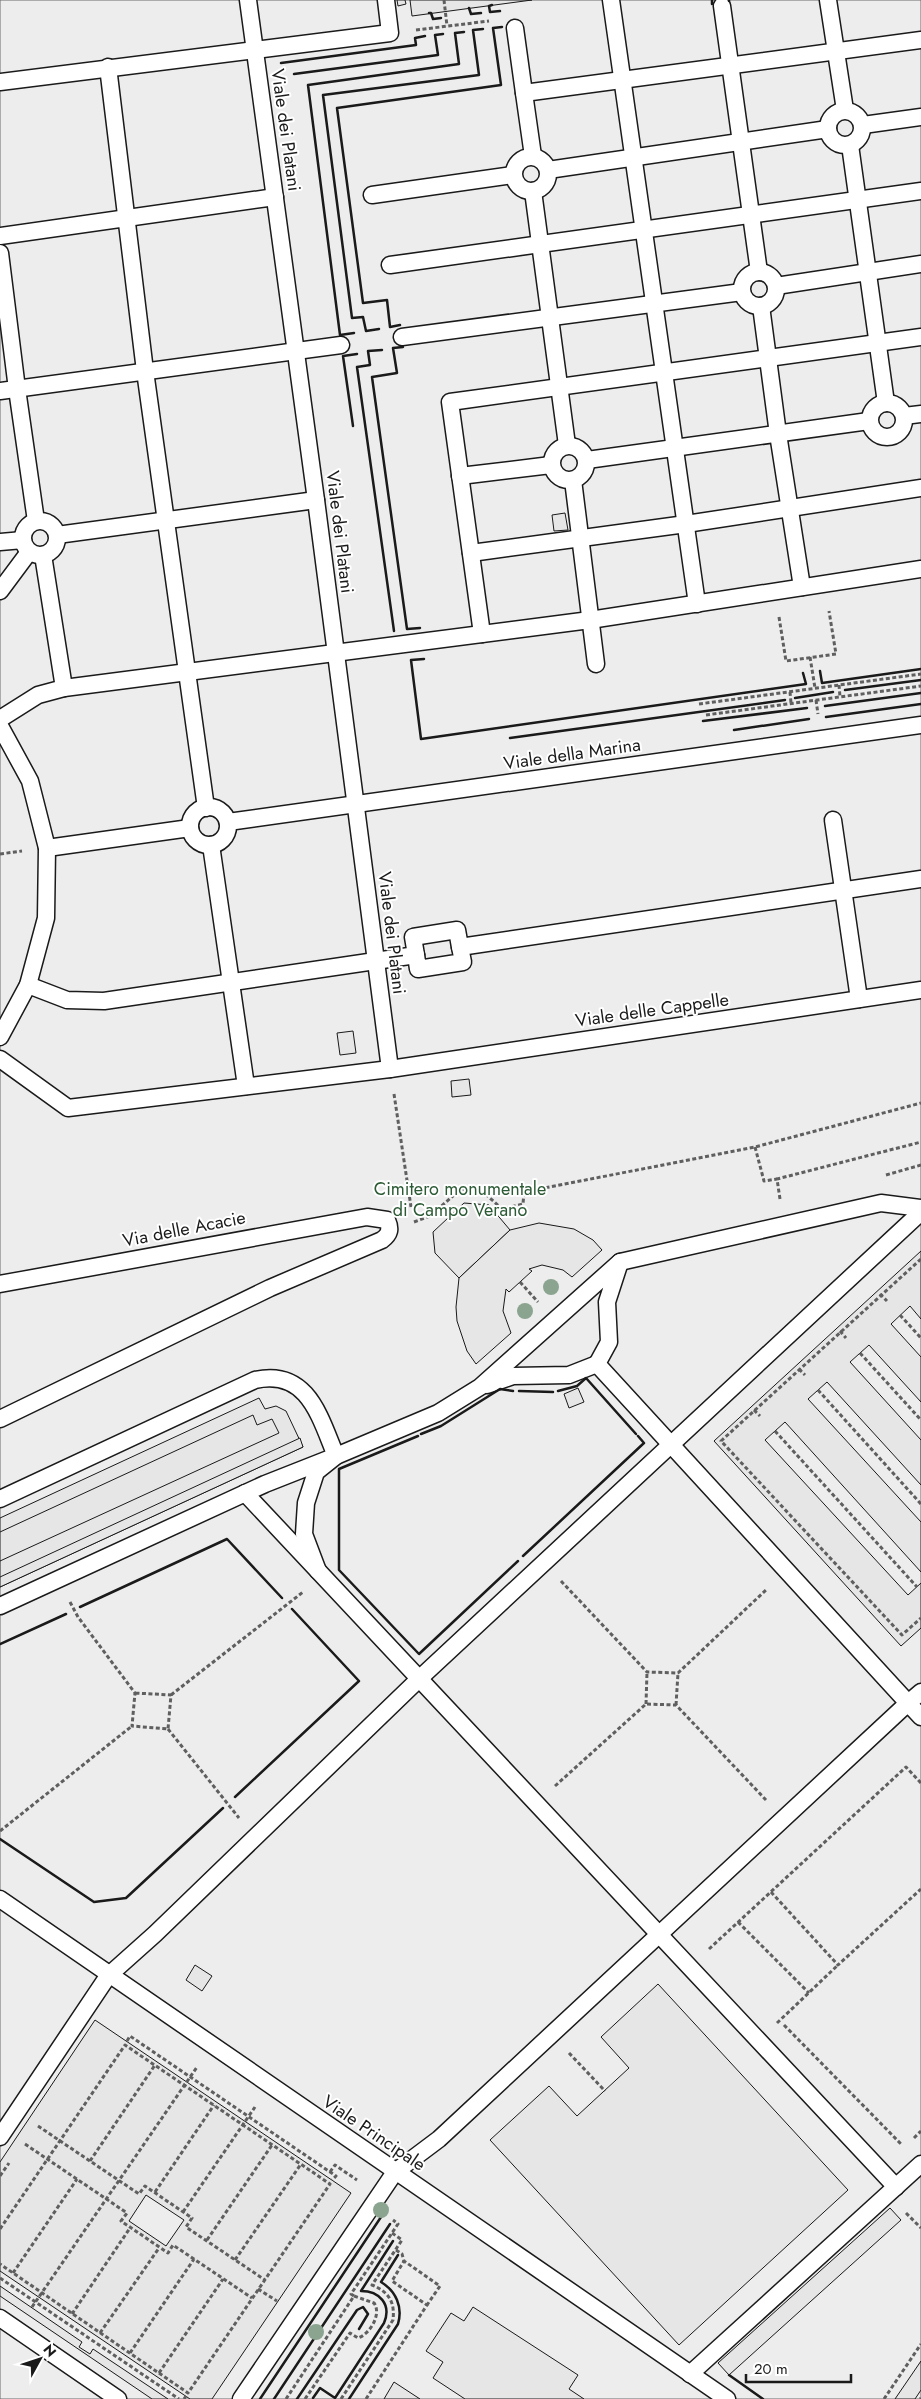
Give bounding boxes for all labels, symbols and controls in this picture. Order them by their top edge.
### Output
street label: Viale dei Platani [265,67,307,193]
street label: Viale dei Platani [320,469,360,595]
street label: Viale della Marina [502,732,642,776]
street label: Viale dei Platani [372,870,412,996]
street label: Viale delle Cappelle [574,986,730,1034]
park label: Cimitero monumentale di Campo Verano [374,1176,546,1223]
street label: Via delle Acacie [120,1204,248,1254]
street label: Viale Principale [317,2089,431,2177]
north arrow [15,2334,65,2384]
text: N [39,2340,61,2361]
scale bar [746,2352,851,2384]
text: 20 m [754,2358,788,2380]

